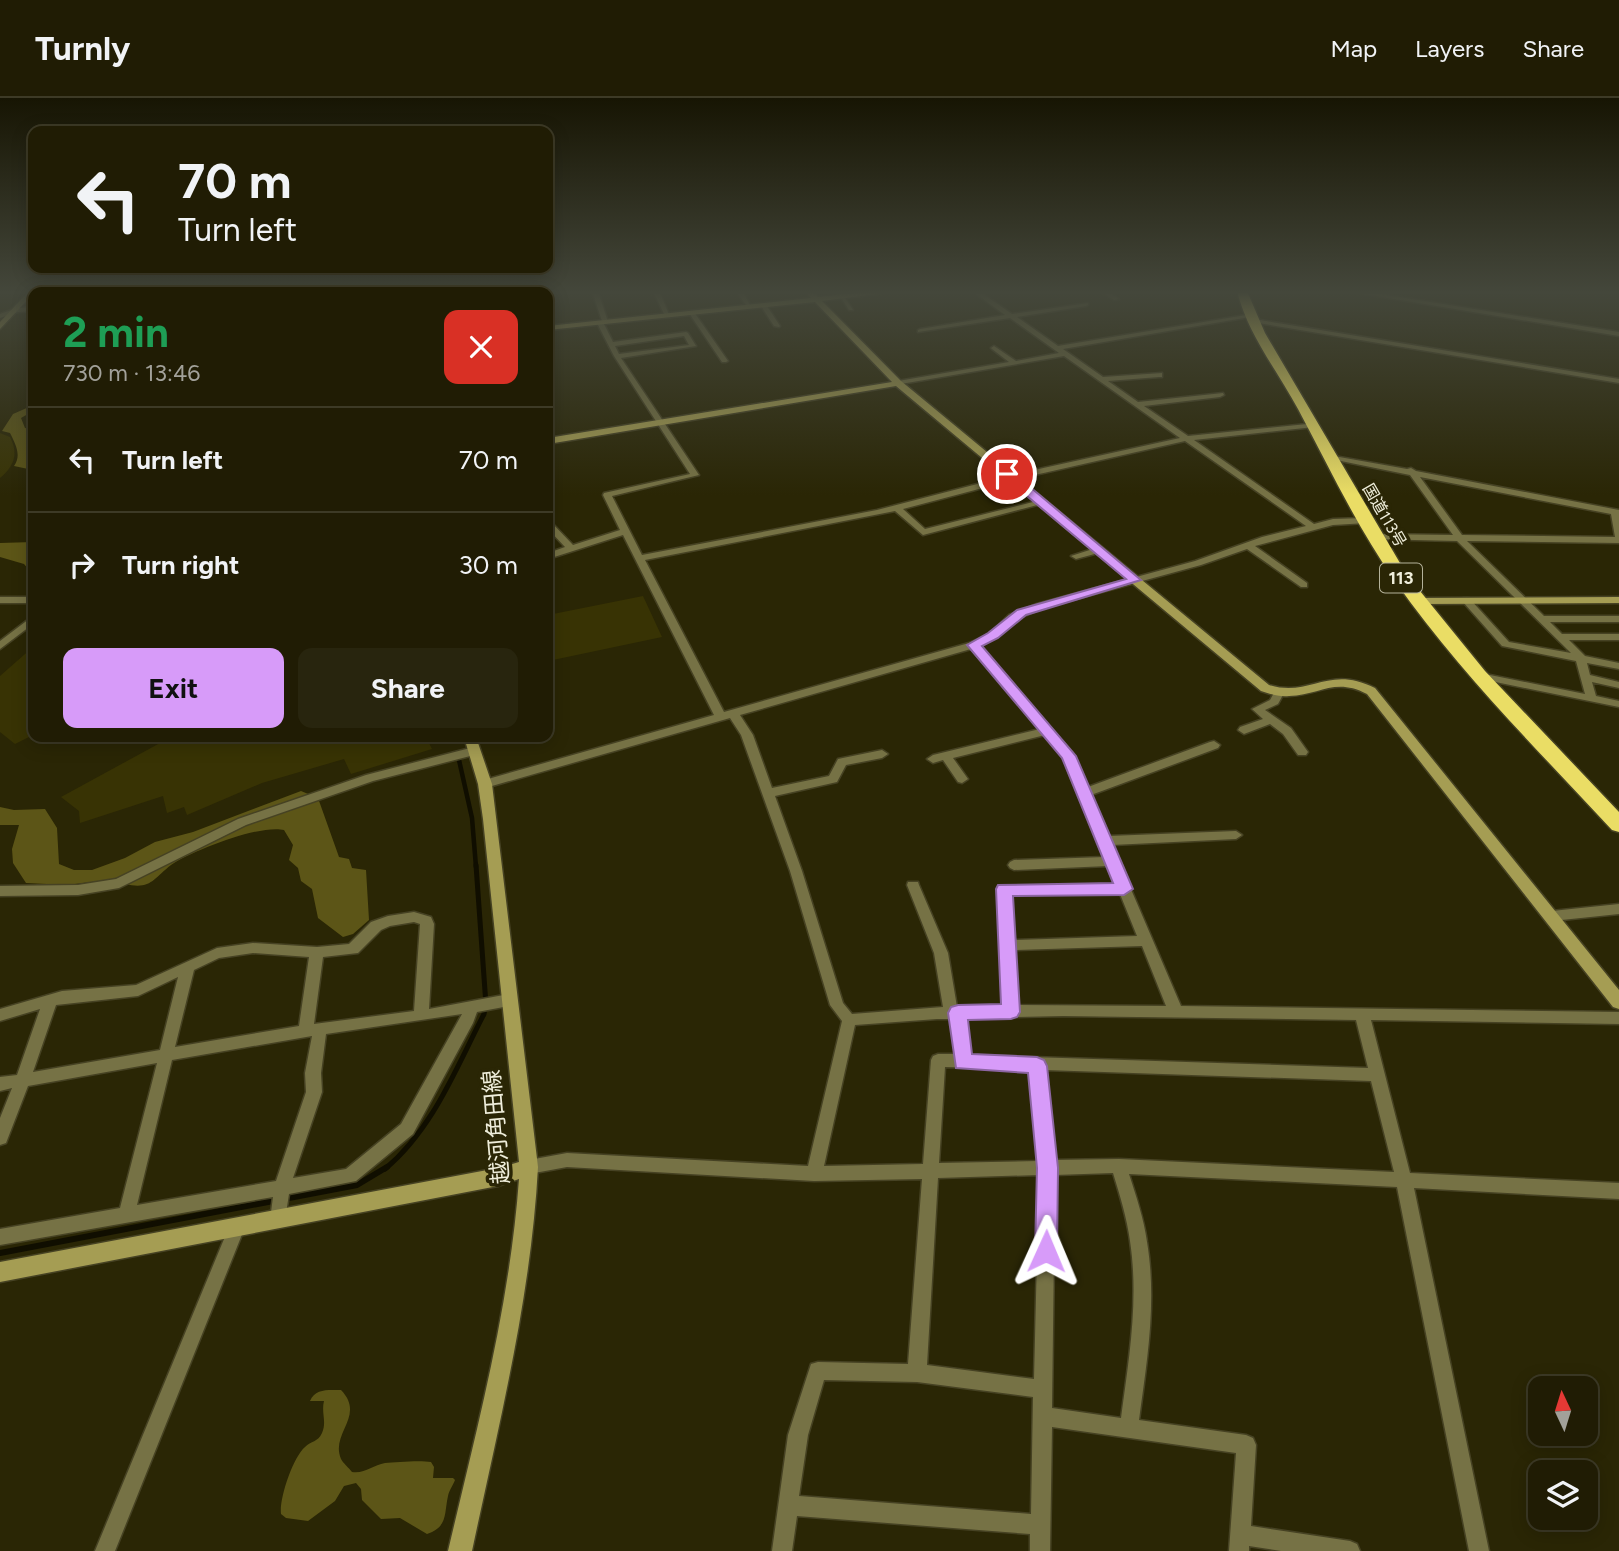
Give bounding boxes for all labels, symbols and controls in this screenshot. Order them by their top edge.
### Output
text: Turnly [35,29,130,68]
text: Map [1330,34,1377,63]
text: Layers [1415,34,1484,63]
text: Share [1522,34,1584,63]
text: 70 m [178,151,291,210]
icon: left [63,154,154,245]
text: Turn left [178,211,297,249]
text: 2 min [63,307,169,358]
button: close [444,310,518,384]
text: 730 m · 13:46 [63,359,200,387]
icon: left [63,441,101,479]
text: Turn left [122,444,223,476]
text: 70 m [459,444,518,476]
pin [977,444,1037,504]
icon: arrive [988,455,1026,493]
street label: 国道113号 [1359,480,1410,550]
icon: right [63,546,101,584]
text: Turn right [122,549,239,581]
text: 30 m [459,549,518,581]
road number: 113 [1380,564,1422,592]
button: Exit [63,648,284,728]
button: Share [298,648,518,728]
street label: 越河角田線 [477,1068,515,1186]
position arrow [1009,1214,1083,1288]
north arrow [1528,1376,1598,1446]
map controls [1528,1376,1598,1530]
button: layers [1528,1460,1598,1530]

